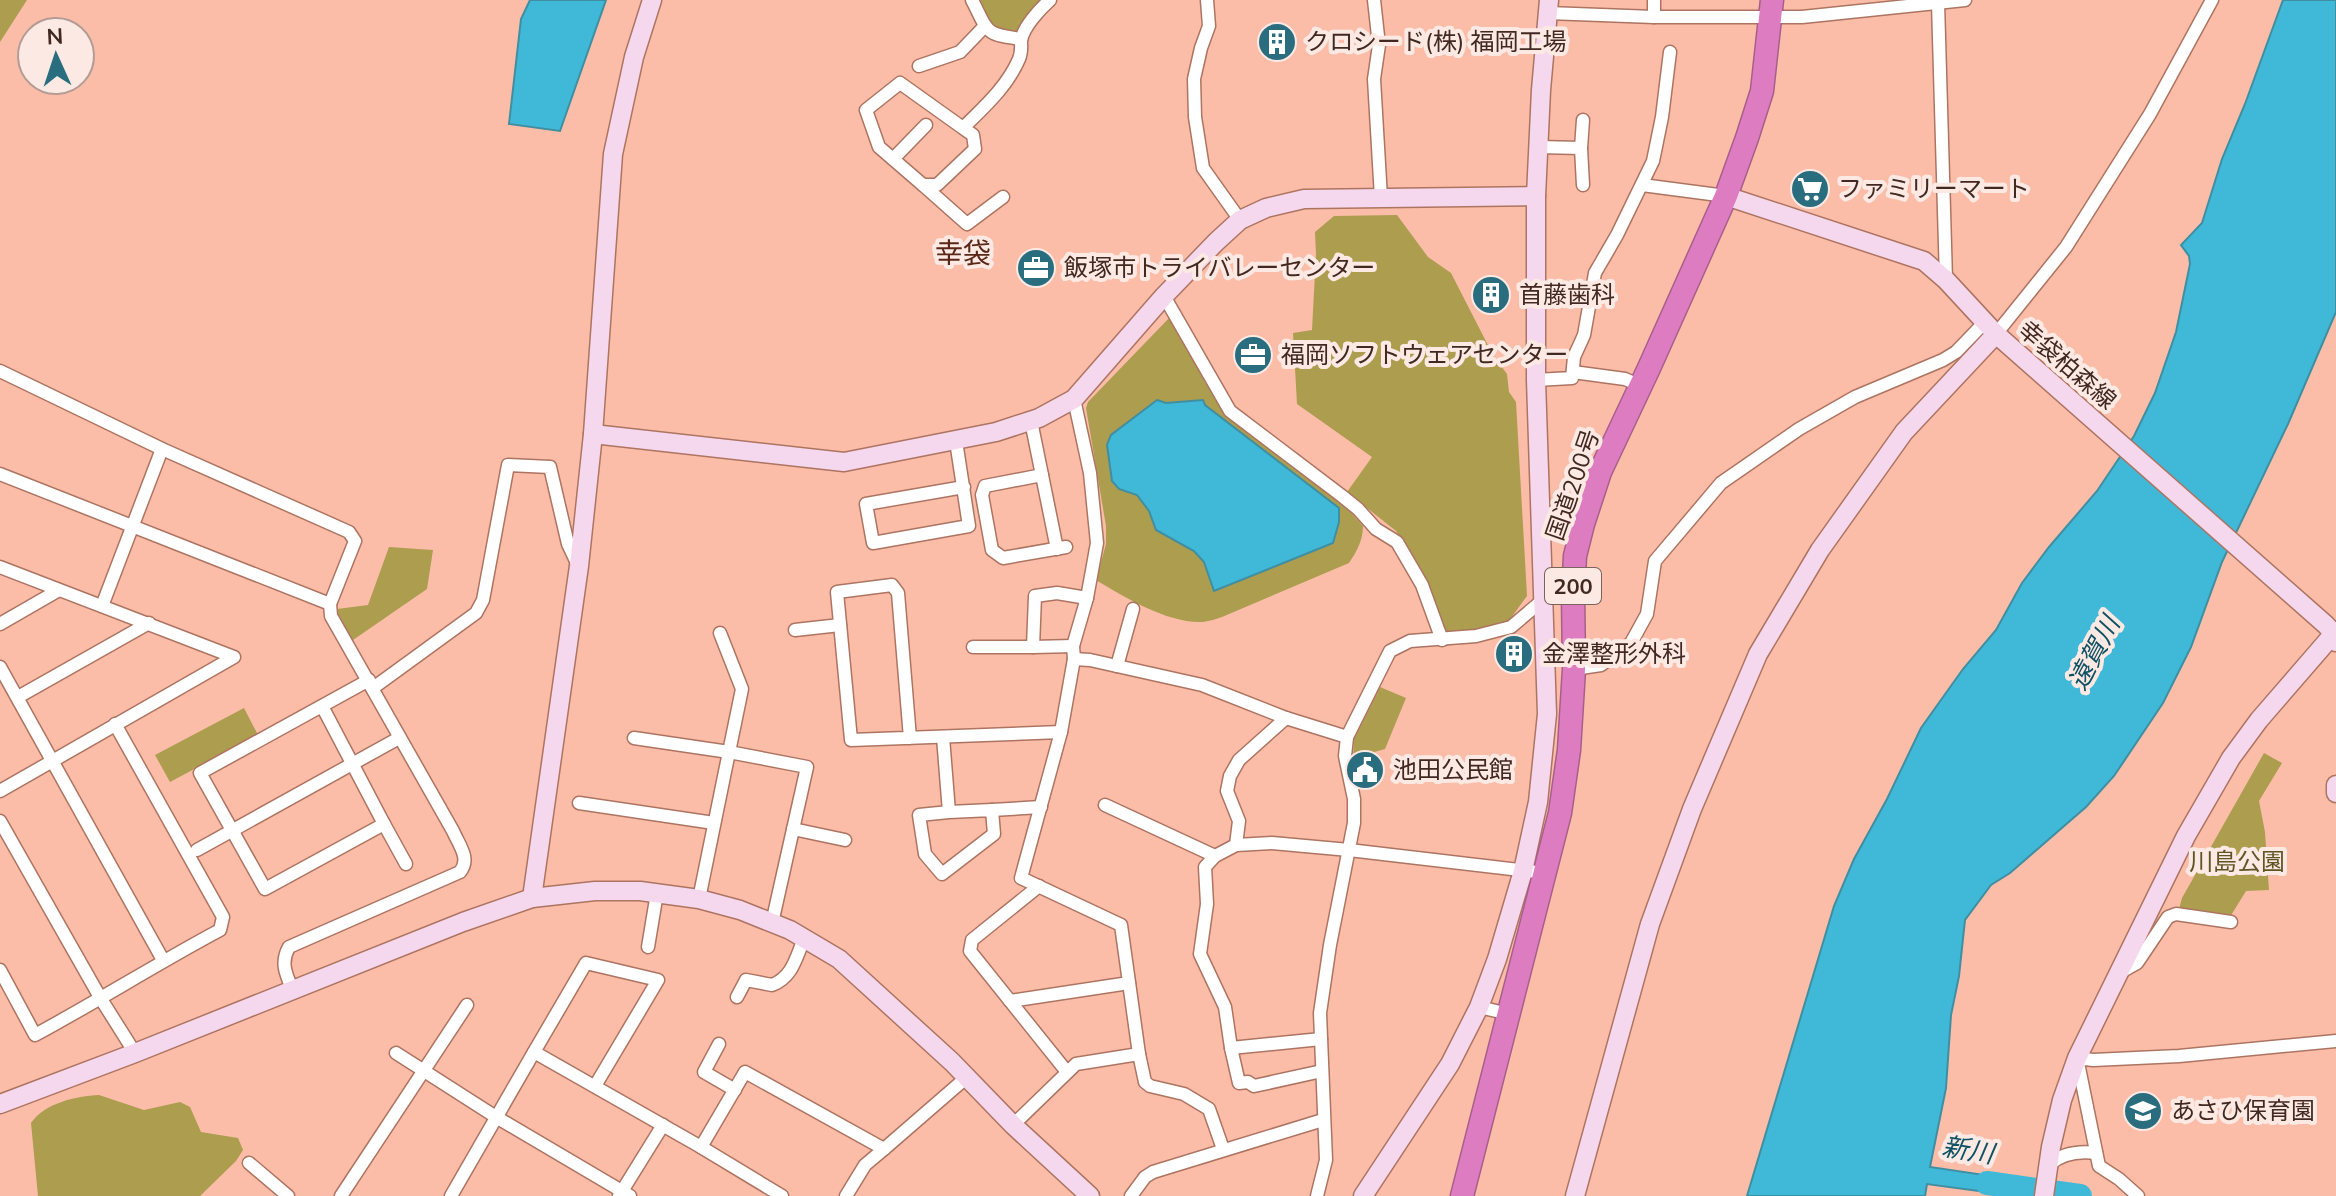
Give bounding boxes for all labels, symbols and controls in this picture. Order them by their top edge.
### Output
north arrow [16,16,96,96]
building icon: クロシード(株) 福岡工場 [1256,21,1298,63]
text: N [46,22,64,50]
place label: クロシード(株) 福岡工場 [1305,26,1567,56]
supermarket icon: ファミリーマート [1789,168,1831,210]
place label: ファミリーマート [1838,173,2030,203]
district label: 幸袋 [935,235,991,270]
office icon: 飯塚市トライバレーセンター [1015,247,1057,289]
place label: 飯塚市トライバレーセンター [1064,252,1376,282]
building icon: 首藤歯科 [1470,274,1512,316]
place label: 首藤歯科 [1519,279,1615,309]
street label: 幸袋柏森線 [2013,314,2123,415]
office icon: 福岡ソフトウェアセンター [1232,334,1274,376]
place label: 福岡ソフトウェアセンター [1281,339,1569,369]
street label: 国道200号 [1539,425,1605,544]
road number: 200 [1545,568,1601,604]
water label: 遠賀川 [2061,608,2128,695]
building icon: 金澤整形外科 [1493,633,1535,675]
place label: 金澤整形外科 [1542,638,1686,668]
public building icon: 池田公民館 [1344,749,1386,791]
place label: 池田公民館 [1393,754,1513,784]
park label: 川島公園 [2189,846,2285,876]
school or university icon: あさひ保育園 [2122,1090,2164,1132]
place label: あさひ保育園 [2171,1095,2315,1125]
water label: 新川 [1940,1129,1999,1170]

